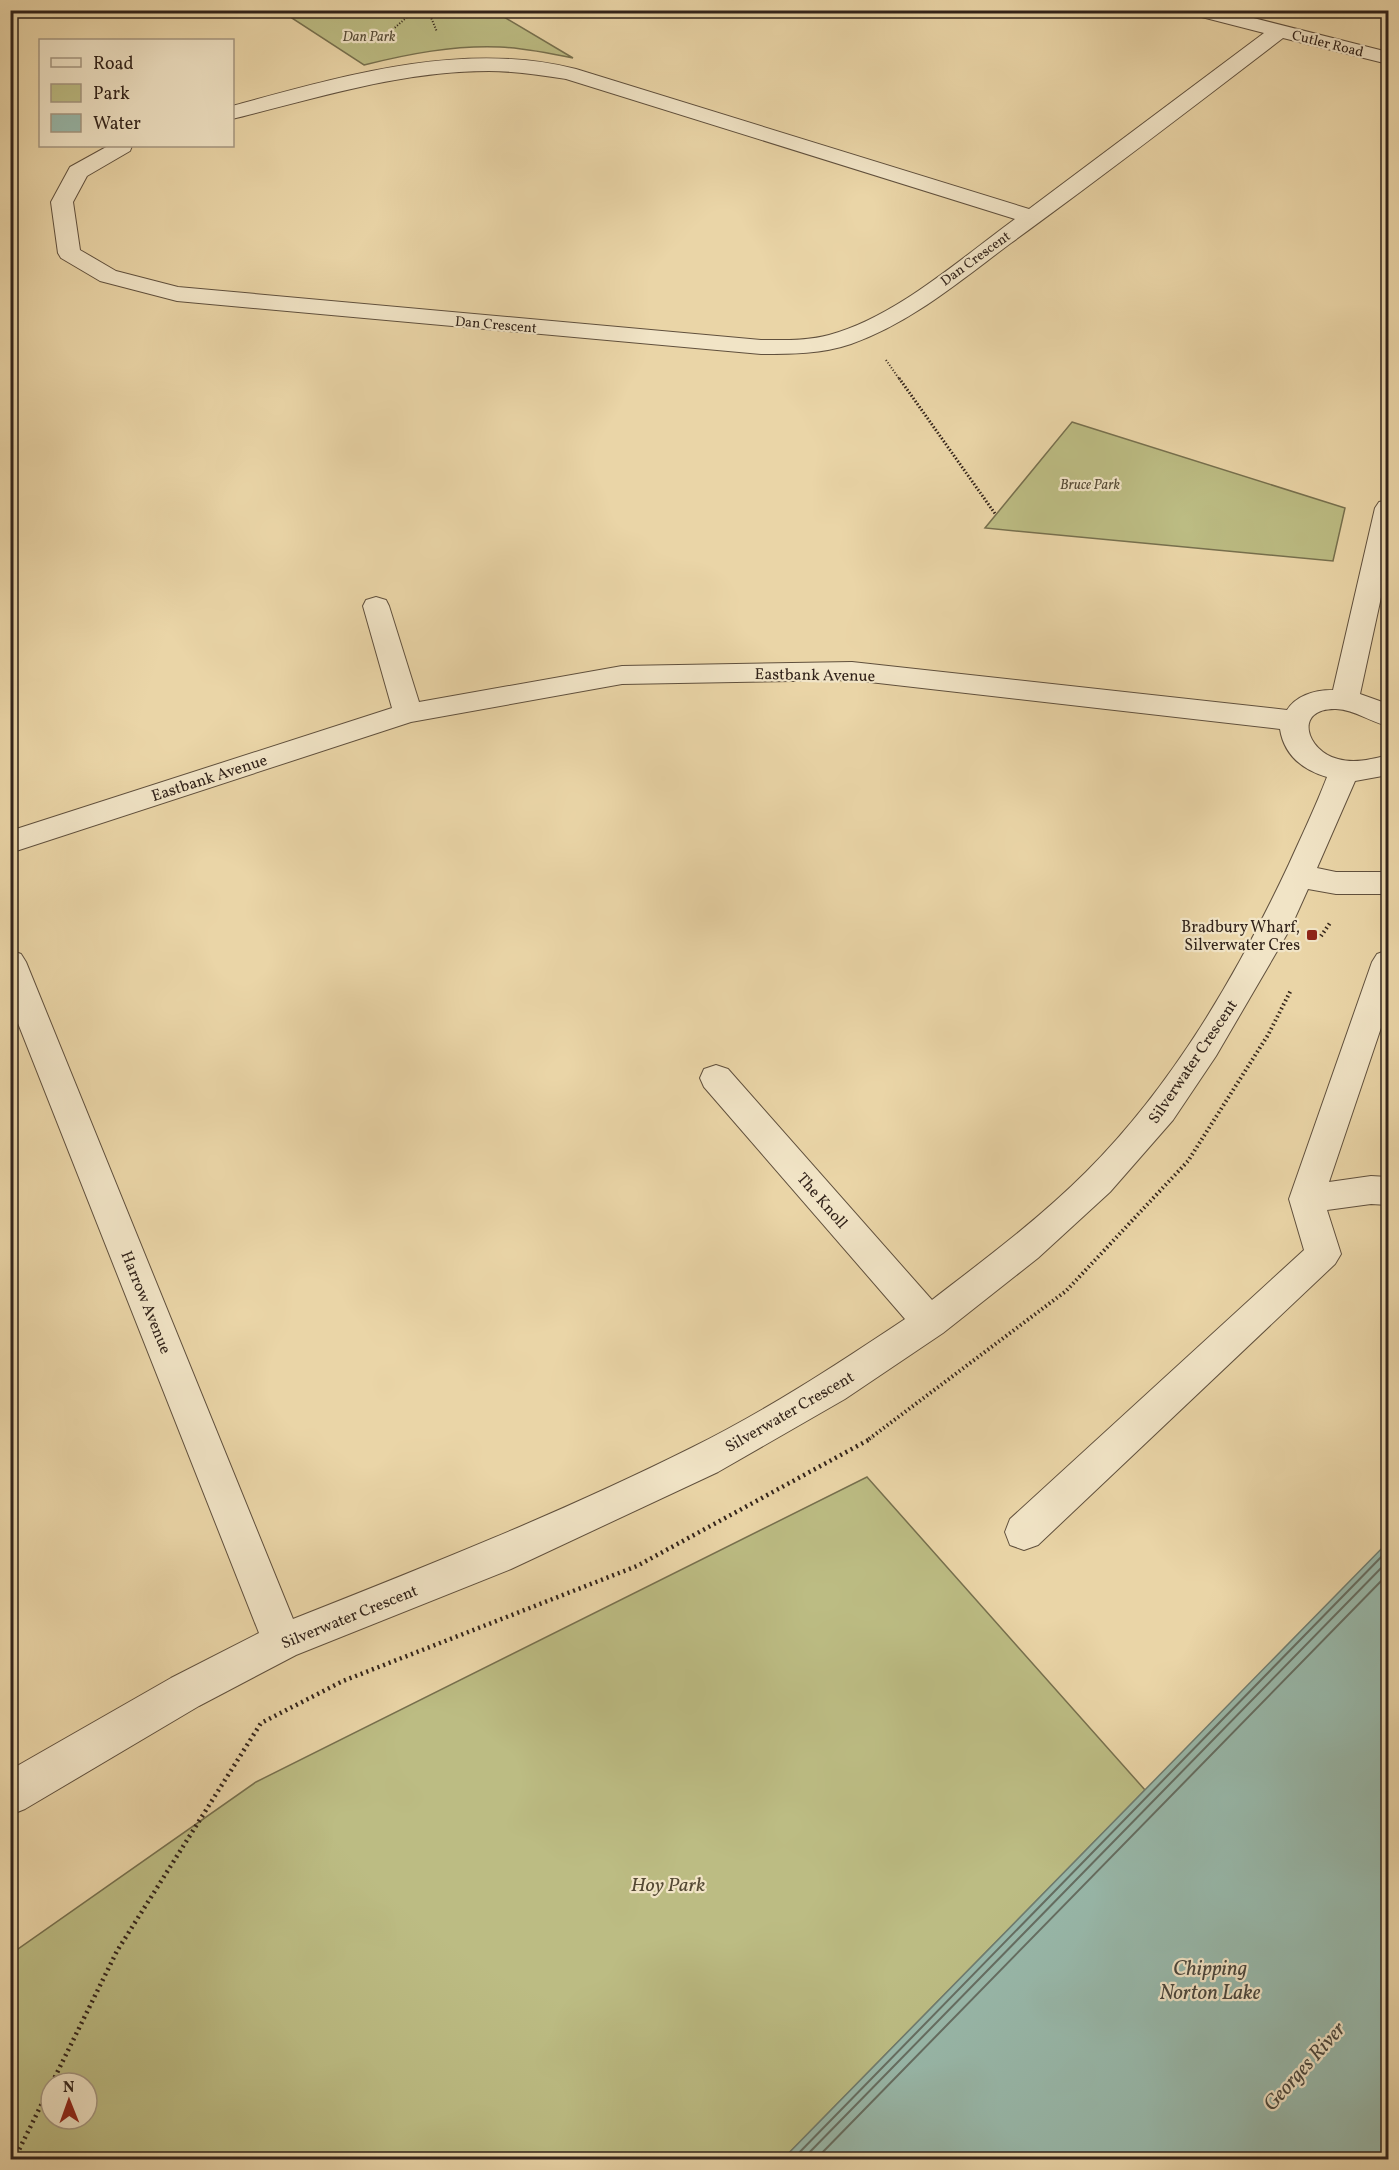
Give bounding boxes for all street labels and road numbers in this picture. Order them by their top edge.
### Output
street label: Cutler Road [1290,26,1365,63]
street label: Dan Crescent [937,227,1015,291]
street label: Dan Crescent [454,312,538,339]
street label: Eastbank Avenue [754,664,875,688]
street label: Eastbank Avenue [149,750,270,808]
street label: Silverwater Crescent [1144,995,1244,1129]
street label: The Knoll [791,1169,852,1234]
street label: Harrow Avenue [114,1248,176,1358]
street label: Silverwater Crescent [721,1367,859,1459]
street label: Silverwater Crescent [278,1580,422,1655]

